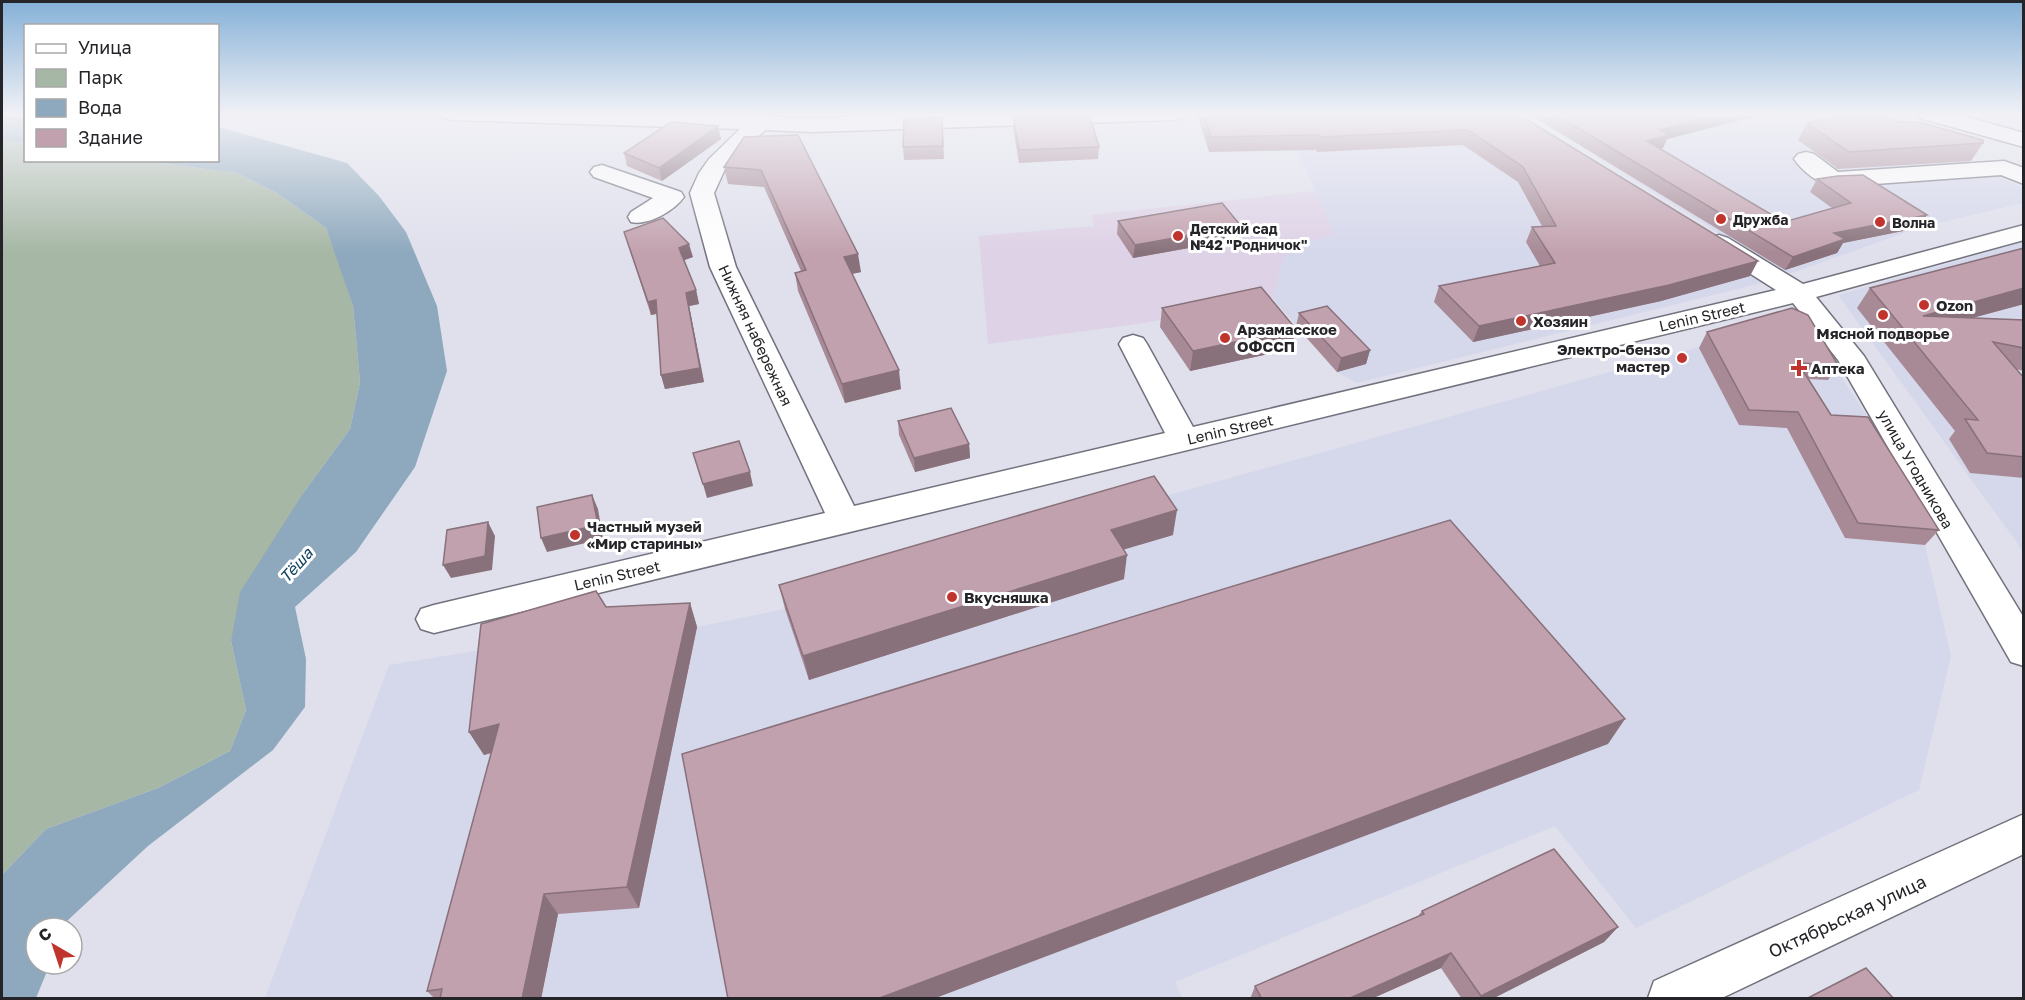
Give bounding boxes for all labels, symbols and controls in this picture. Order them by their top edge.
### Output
legend [24,24,219,162]
text: Улица [78,36,132,58]
text: Парк [78,66,123,88]
text: Вода [78,96,122,118]
text: Здание [78,126,143,148]
place label: Дружба [1733,211,1788,228]
marker: Дружба [1714,212,1728,226]
place label: Волна [1892,214,1935,231]
marker: Волна [1873,215,1887,229]
place label: Детский сад №42 "Родничок" [1190,220,1307,253]
marker: Детский сад №42 "Родничок" [1171,229,1185,243]
street label: Нижняя набережная [715,262,797,408]
place label: Ozon [1936,296,1973,314]
street label: Lenin Street [1657,297,1747,335]
marker: Ozon [1917,298,1931,312]
marker: Мясной подворье [1876,308,1890,322]
place label: Хозяин [1533,312,1588,330]
marker: Хозяин [1514,314,1528,328]
place label: Арзамасское ОФССП [1237,320,1337,355]
place label: Мясной подворье [1816,324,1950,342]
marker: Арзамасское ОФССП [1218,331,1232,345]
place label: Электро-бензо мастер [1557,340,1670,375]
marker: Электро-бензо мастер [1675,351,1689,365]
place label: Аптека [1811,359,1865,377]
marker: Аптека [1792,361,1806,375]
street label: улица Угодникова [1875,406,1957,532]
street label: Lenin Street [1185,410,1275,448]
place label: Частный музей «Мир старины» [587,517,702,552]
marker: Частный музей «Мир старины» [568,528,582,542]
water label: Тёша [275,543,318,587]
street label: Lenin Street [572,556,662,594]
place label: Вкусняшка [964,588,1049,606]
marker: Вкусняшка [945,590,959,604]
street label: Октябрьская улица [1765,870,1929,962]
north arrow [24,916,84,976]
text: С [34,923,55,946]

